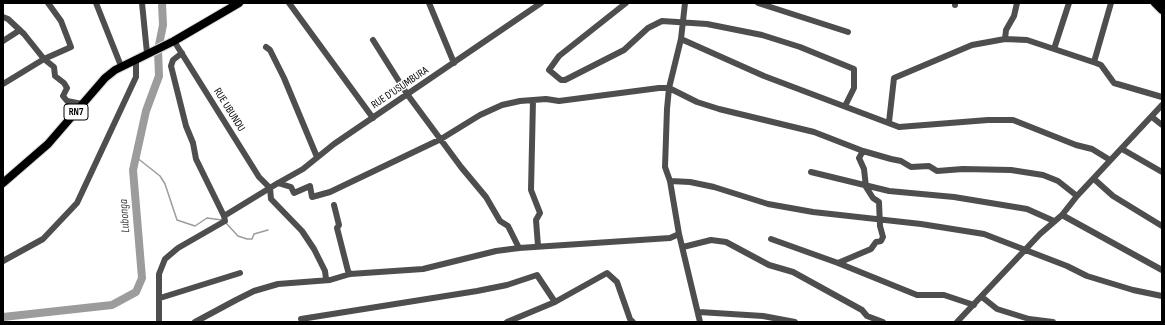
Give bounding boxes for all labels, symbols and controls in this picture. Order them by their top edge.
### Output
street label: RUE D'USUMBURA [369,64,431,112]
street label: RUE UBUNDU [210,86,248,134]
road number: RN7 [64,104,88,120]
water label: Lubonga [117,199,133,233]

